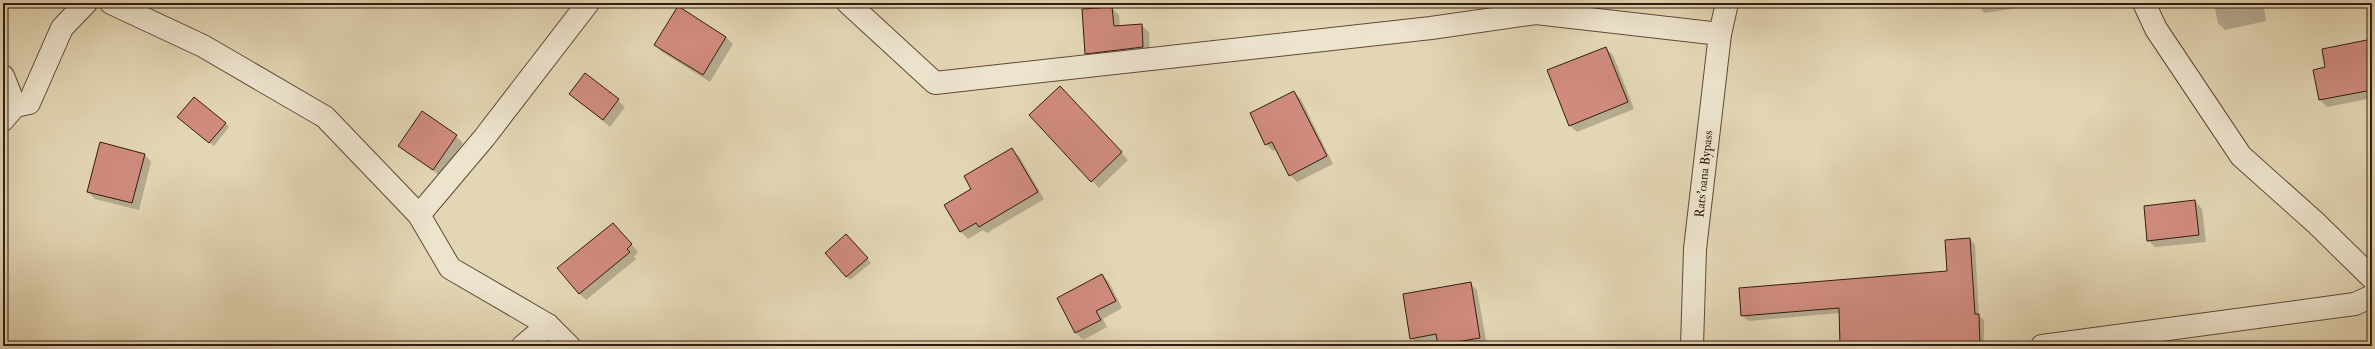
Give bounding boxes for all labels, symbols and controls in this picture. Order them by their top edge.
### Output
street label: Rats'oana Bypass [1691,129,1718,219]

